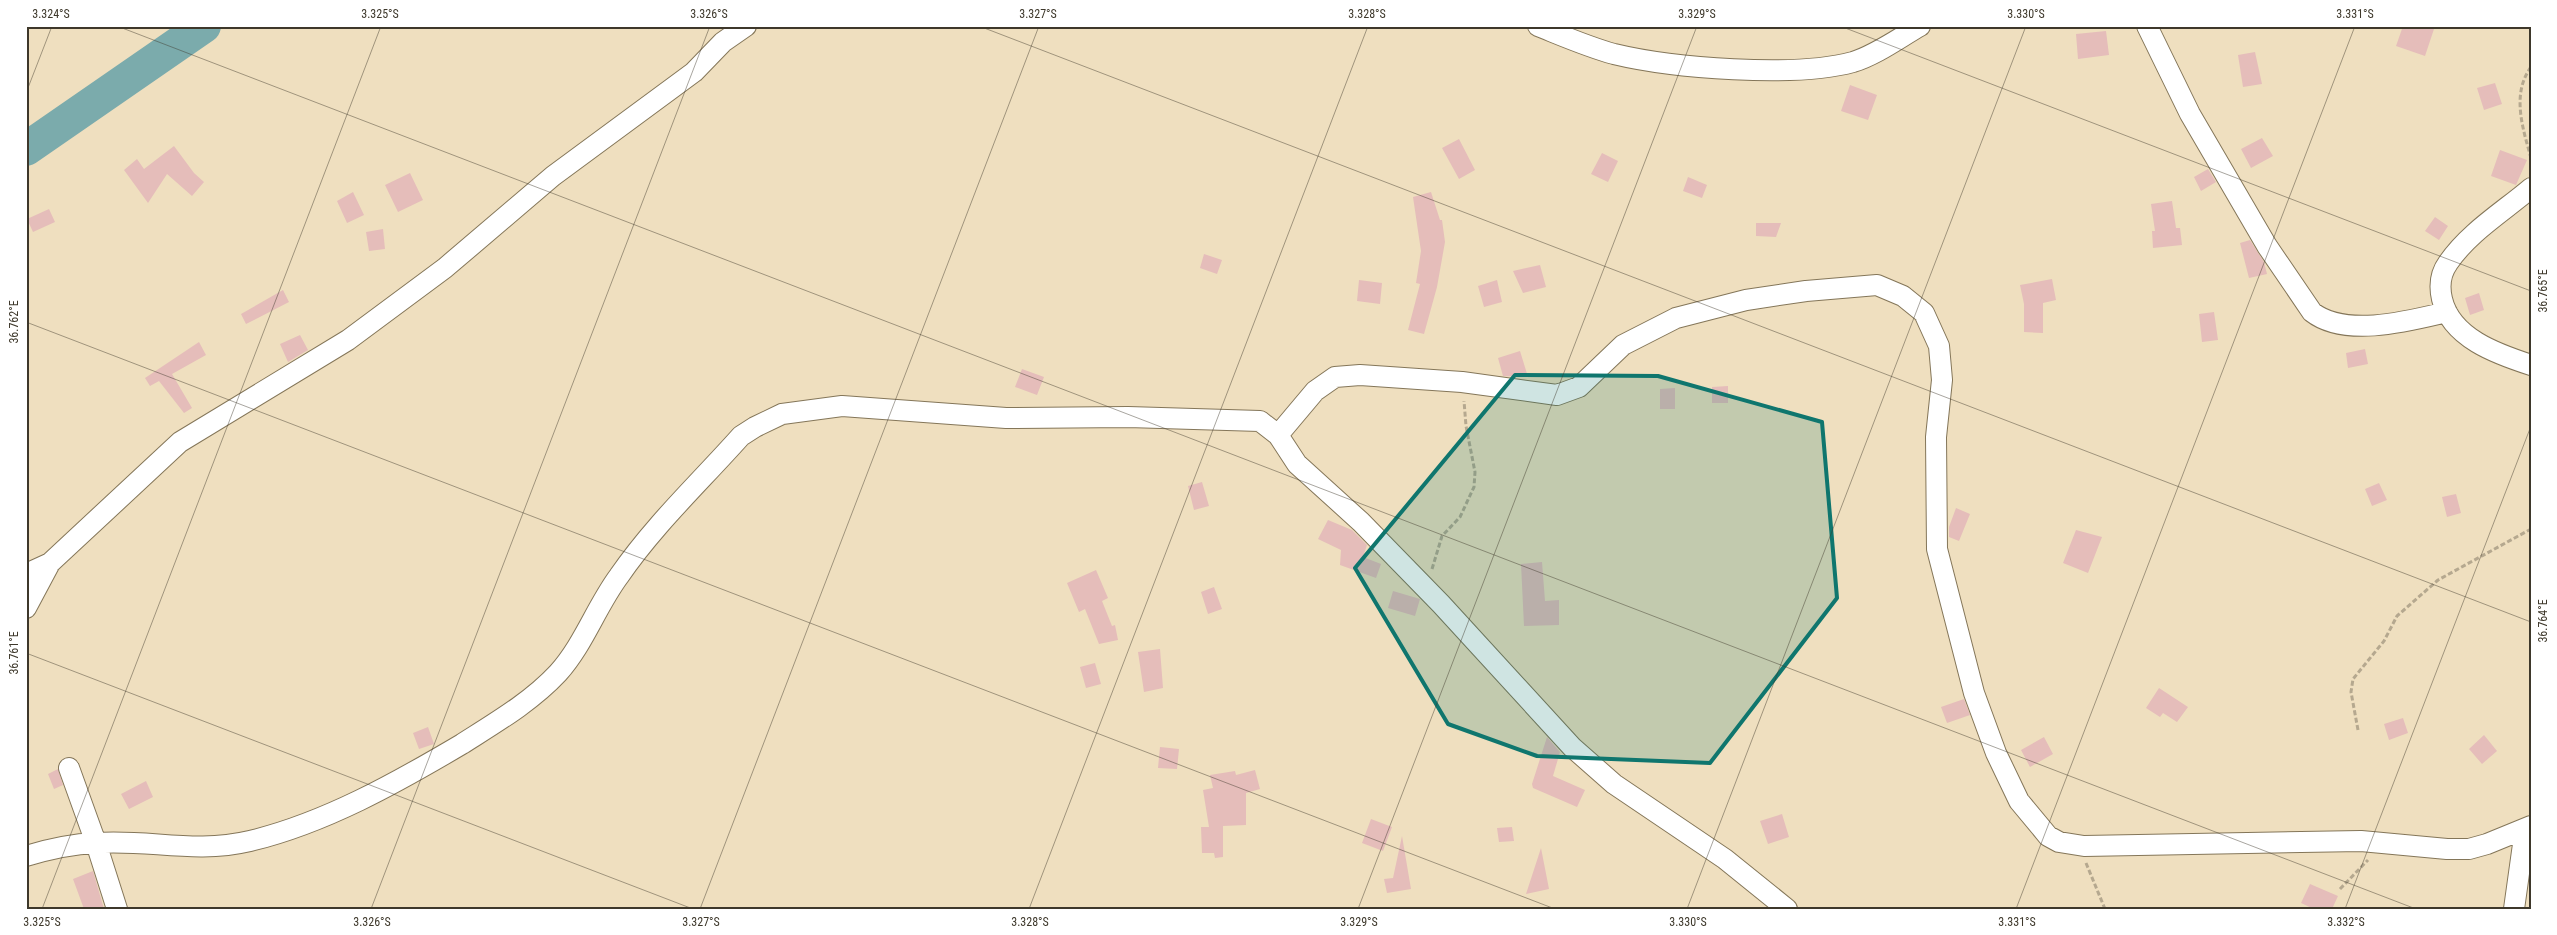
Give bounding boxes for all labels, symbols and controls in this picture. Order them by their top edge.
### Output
text: 3.324°S [32,7,70,21]
text: 3.325°S [361,7,399,21]
text: 3.326°S [690,7,728,21]
text: 3.327°S [1019,7,1057,21]
text: 3.328°S [1348,7,1386,21]
text: 3.329°S [1678,7,1716,21]
text: 3.330°S [2007,7,2045,21]
text: 3.331°S [2336,7,2374,21]
text: 36.765°E [2536,269,2550,313]
text: 36.762°E [7,300,21,344]
text: 36.764°E [2536,599,2550,643]
text: 36.761°E [7,631,21,675]
text: 3.325°S [23,915,61,929]
text: 3.326°S [353,915,391,929]
text: 3.327°S [682,915,720,929]
text: 3.328°S [1011,915,1049,929]
text: 3.329°S [1340,915,1378,929]
text: 3.330°S [1669,915,1707,929]
text: 3.331°S [1998,915,2036,929]
text: 3.332°S [2327,915,2365,929]

